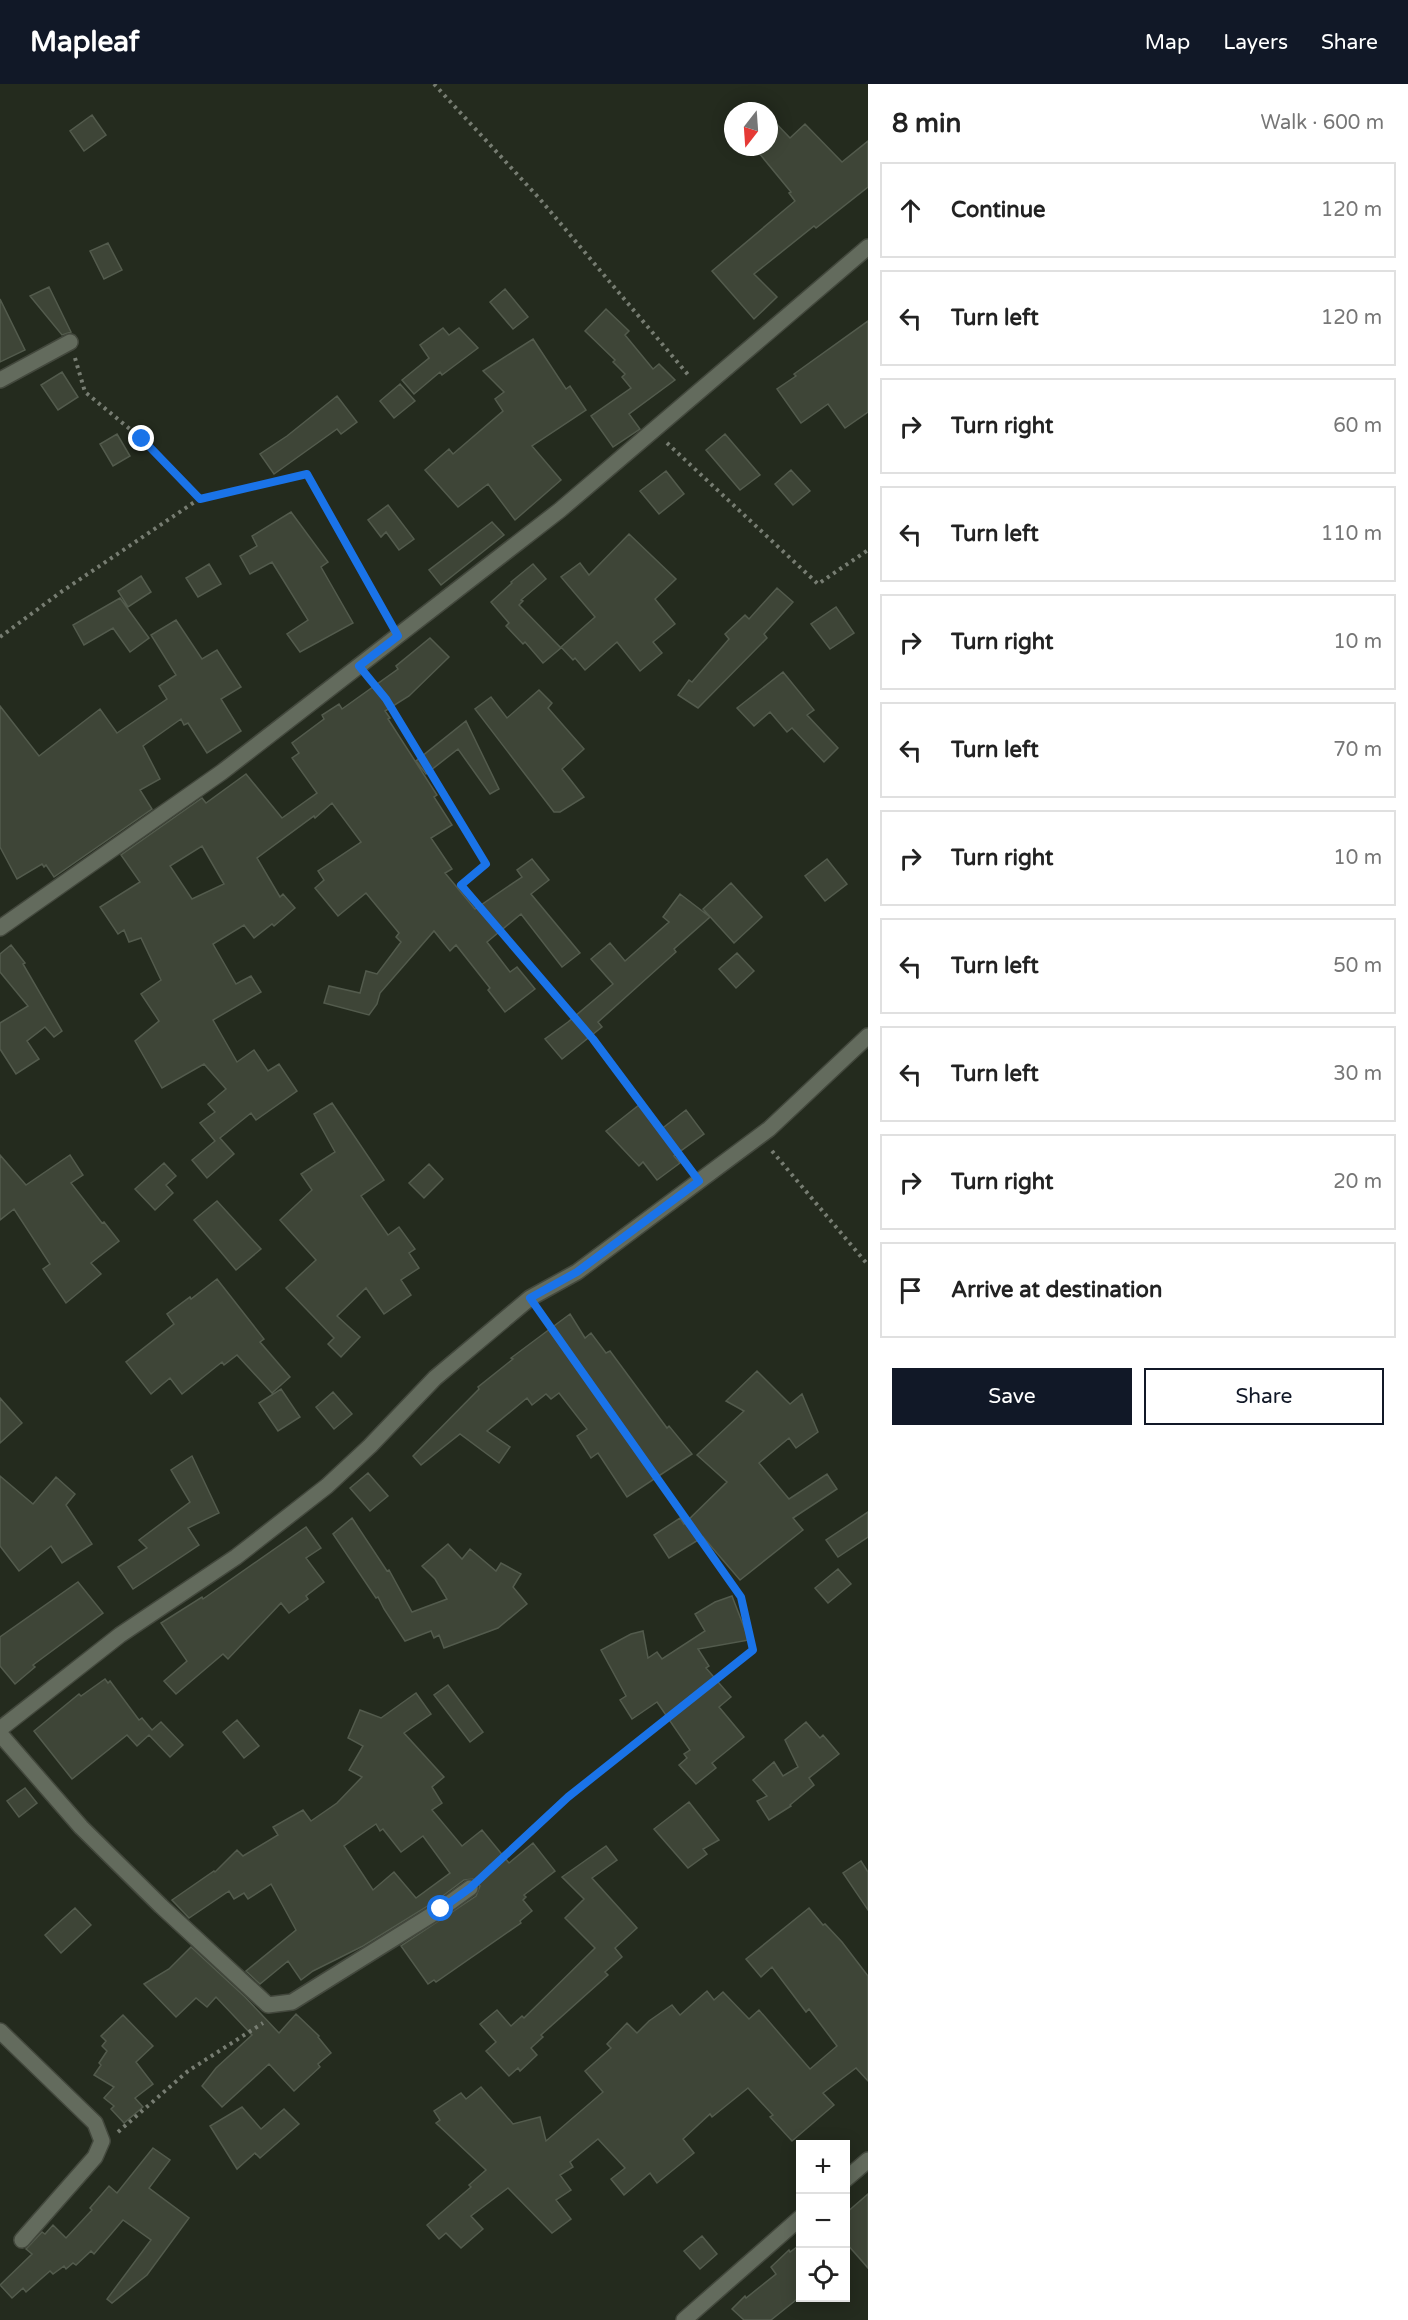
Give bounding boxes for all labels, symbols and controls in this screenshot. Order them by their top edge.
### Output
text: Mapleaf [30,25,139,59]
text: Map [1145,30,1190,55]
text: Layers [1223,30,1288,55]
text: Share [1321,30,1378,55]
north arrow [724,102,778,156]
text: 8 min [892,108,961,139]
text: Walk · 600 m [1261,111,1384,135]
icon: ahead [894,194,927,227]
text: Continue [951,197,1046,223]
text: 120 m [1321,198,1382,222]
icon: left [894,302,927,335]
text: Turn left [951,305,1039,331]
text: 120 m [1321,306,1382,330]
icon: right [894,410,927,443]
text: Turn right [951,413,1053,439]
text: 60 m [1333,414,1382,438]
route end [128,425,154,451]
icon: left [894,518,927,551]
text: Turn left [951,521,1039,547]
text: 110 m [1321,522,1382,546]
icon: right [894,626,927,659]
text: Turn right [951,629,1053,655]
text: 10 m [1333,630,1382,654]
icon: left [894,734,927,767]
text: Turn left [951,737,1039,763]
text: 70 m [1333,738,1382,762]
icon: right [894,842,927,875]
text: Turn right [951,845,1053,871]
text: 10 m [1333,846,1382,870]
icon: left [894,950,927,983]
text: Turn left [951,953,1039,979]
text: 50 m [1333,954,1382,978]
icon: left [894,1058,927,1091]
text: Turn left [951,1061,1039,1087]
text: 30 m [1333,1062,1382,1086]
icon: right [894,1166,927,1199]
text: Turn right [951,1169,1053,1195]
text: 20 m [1333,1170,1382,1194]
icon: arrive [894,1274,927,1307]
text: Arrive at destination [951,1277,1162,1303]
button: Save [892,1368,1132,1425]
button: Share [1144,1368,1384,1425]
route start [427,1895,453,1921]
map controls [796,2140,850,2302]
button: + [796,2140,850,2194]
button: − [796,2194,850,2248]
button: locate [796,2248,850,2302]

